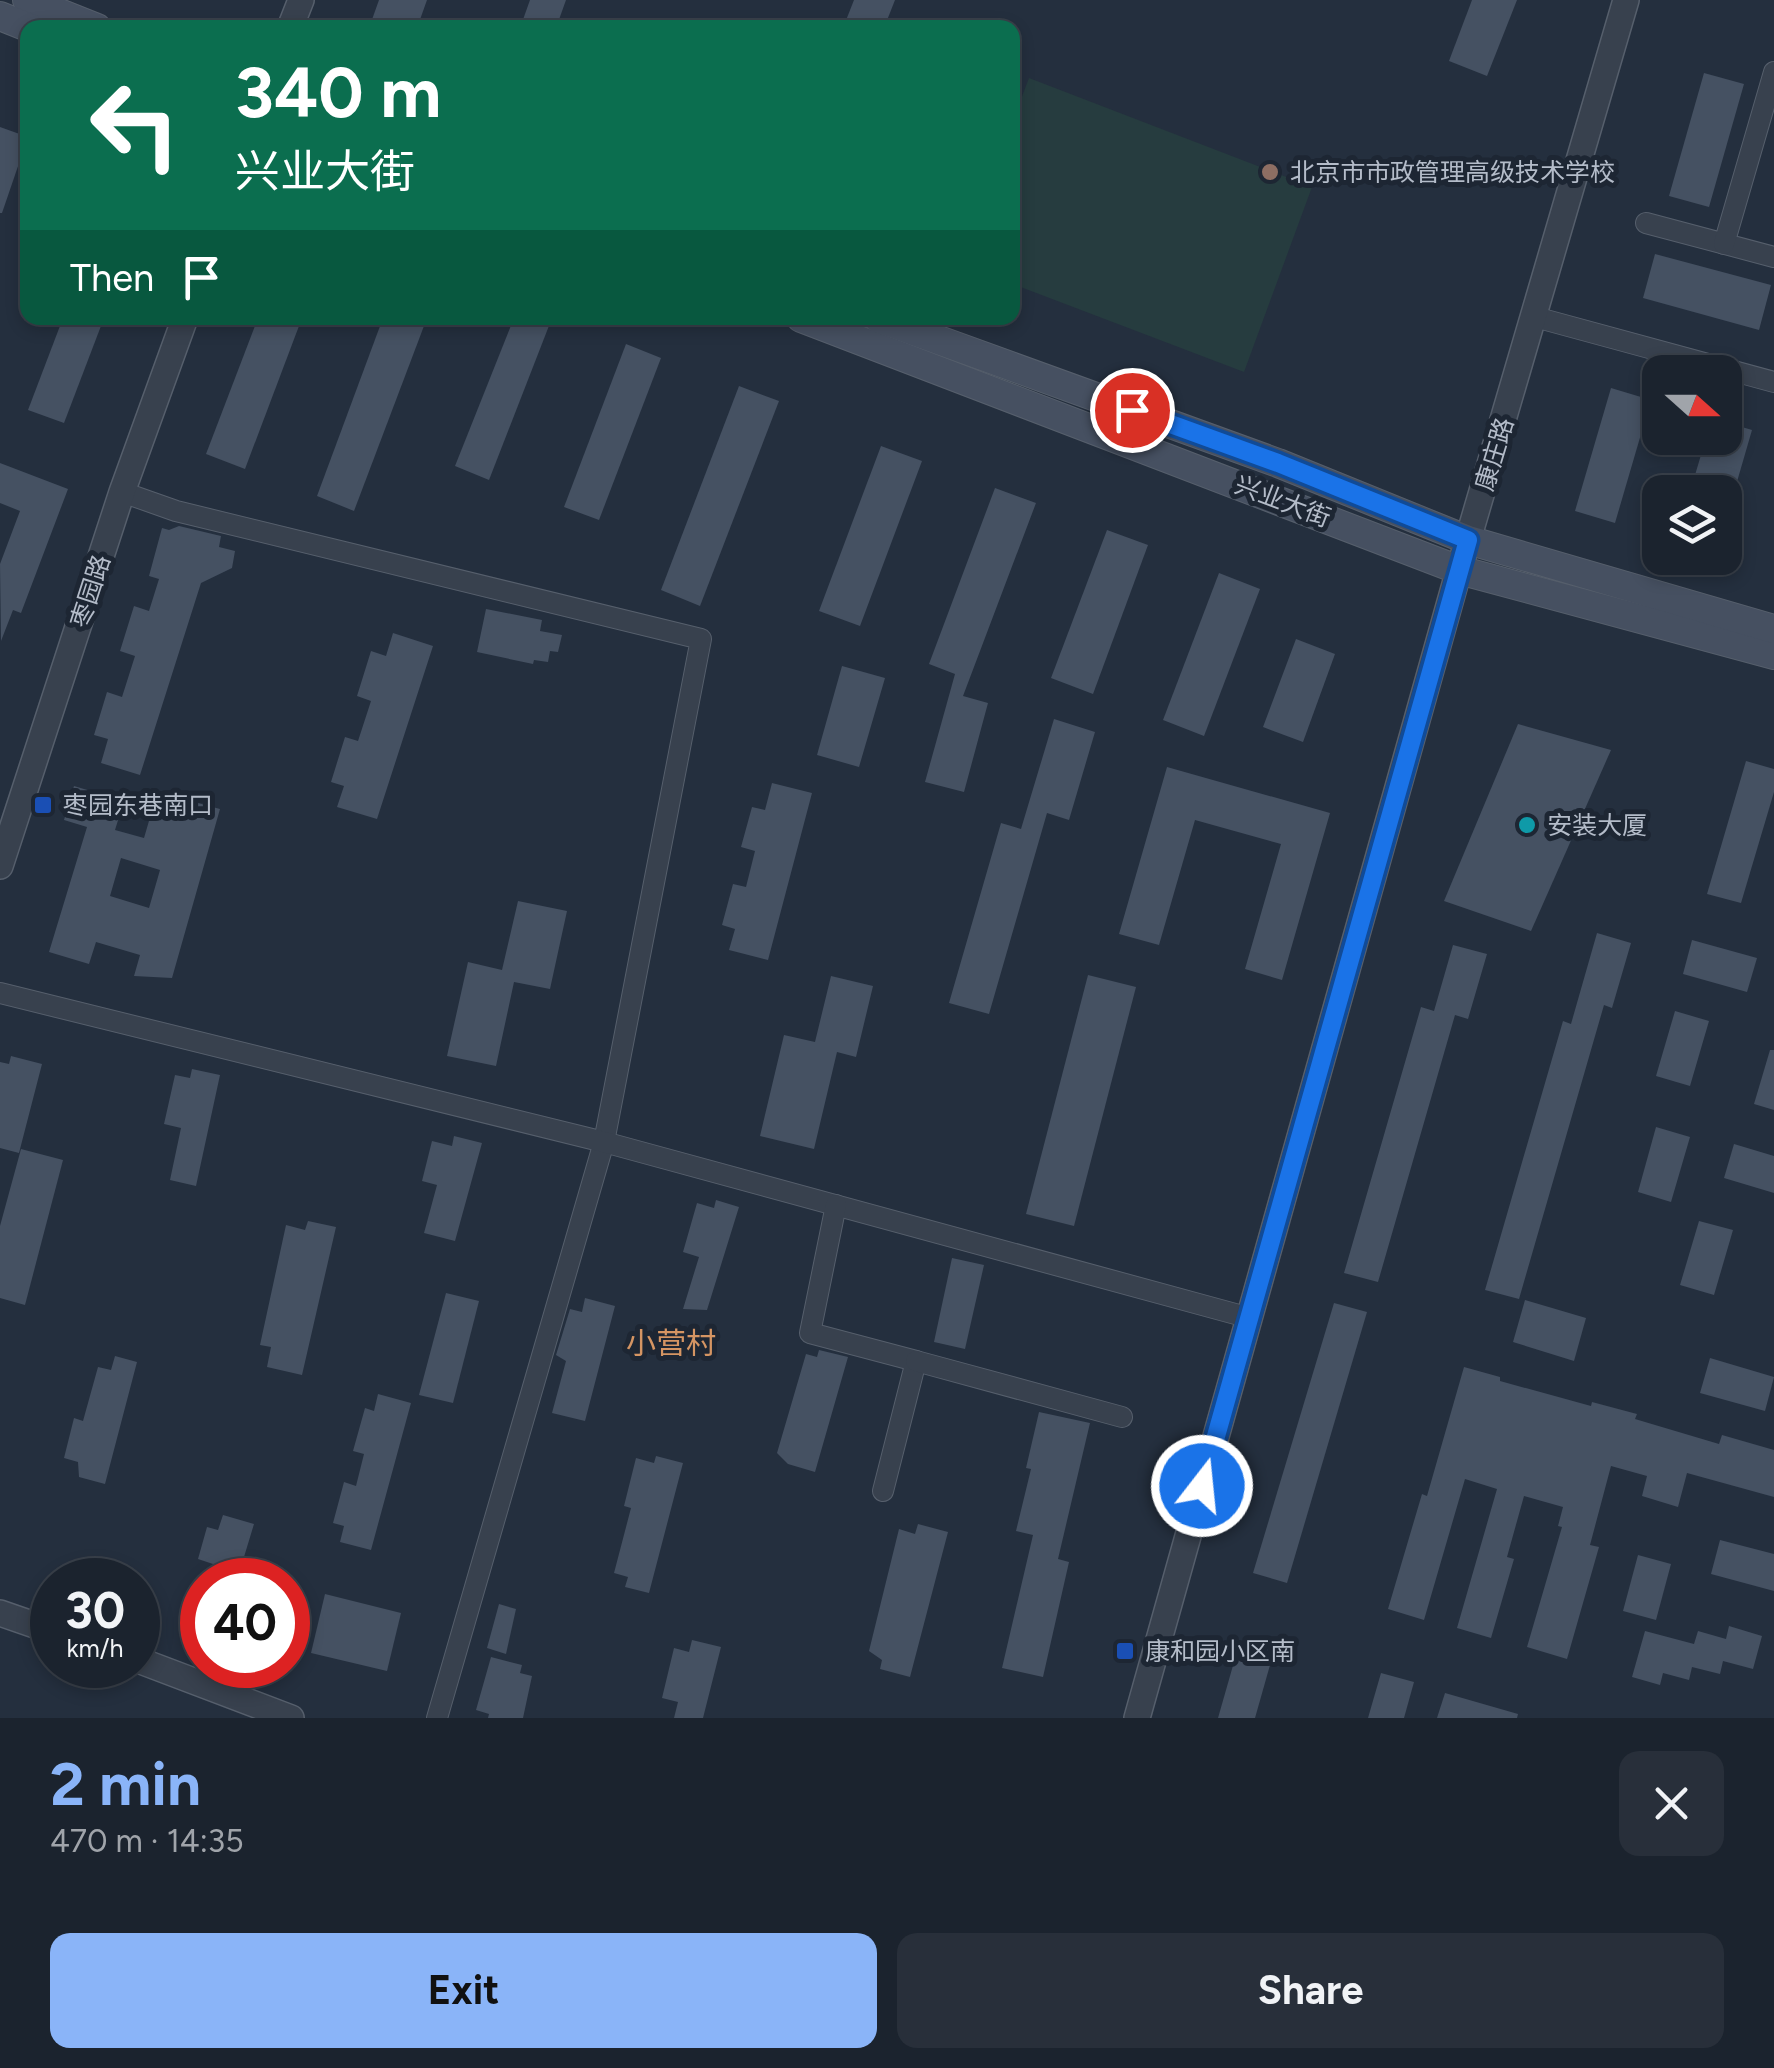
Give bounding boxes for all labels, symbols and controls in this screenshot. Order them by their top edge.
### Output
text: 340 m [235,50,441,135]
icon: left [70,60,200,190]
text: 兴业大街 [235,144,415,198]
place label: 北京市市政管理高级技术学校 [1290,157,1615,187]
marker: 北京市市政管理高级技术学校 [1259,161,1281,183]
icon: arrive [174,250,229,305]
text: Then [70,255,154,301]
north arrow [1642,355,1742,455]
map controls [1642,355,1742,575]
pin [1090,368,1175,453]
icon: arrive [1105,383,1160,438]
street label: 康庄路 [1469,414,1519,494]
street label: 兴业大街 [1231,469,1335,533]
button: layers [1642,475,1742,575]
street label: 枣园路 [64,551,116,631]
place label: 枣园东巷南口 [63,790,213,820]
marker: 枣园东巷南口 [32,794,54,816]
place label: 安装大厦 [1547,810,1647,840]
marker: 安装大厦 [1516,814,1538,836]
district label: 小营村 [626,1325,716,1362]
position arrow [1150,1434,1254,1538]
speed limit sign: 40 [180,1558,310,1688]
text: 30 [65,1580,125,1641]
text: km/h [66,1633,124,1663]
place label: 康和园小区南 [1145,1636,1295,1666]
marker: 康和园小区南 [1114,1640,1136,1662]
text: 2 min [50,1748,201,1820]
button: close [1619,1751,1724,1856]
text: 470 m · 14:35 [50,1822,244,1860]
button: Exit [50,1933,877,2048]
button: Share [897,1933,1724,2048]

